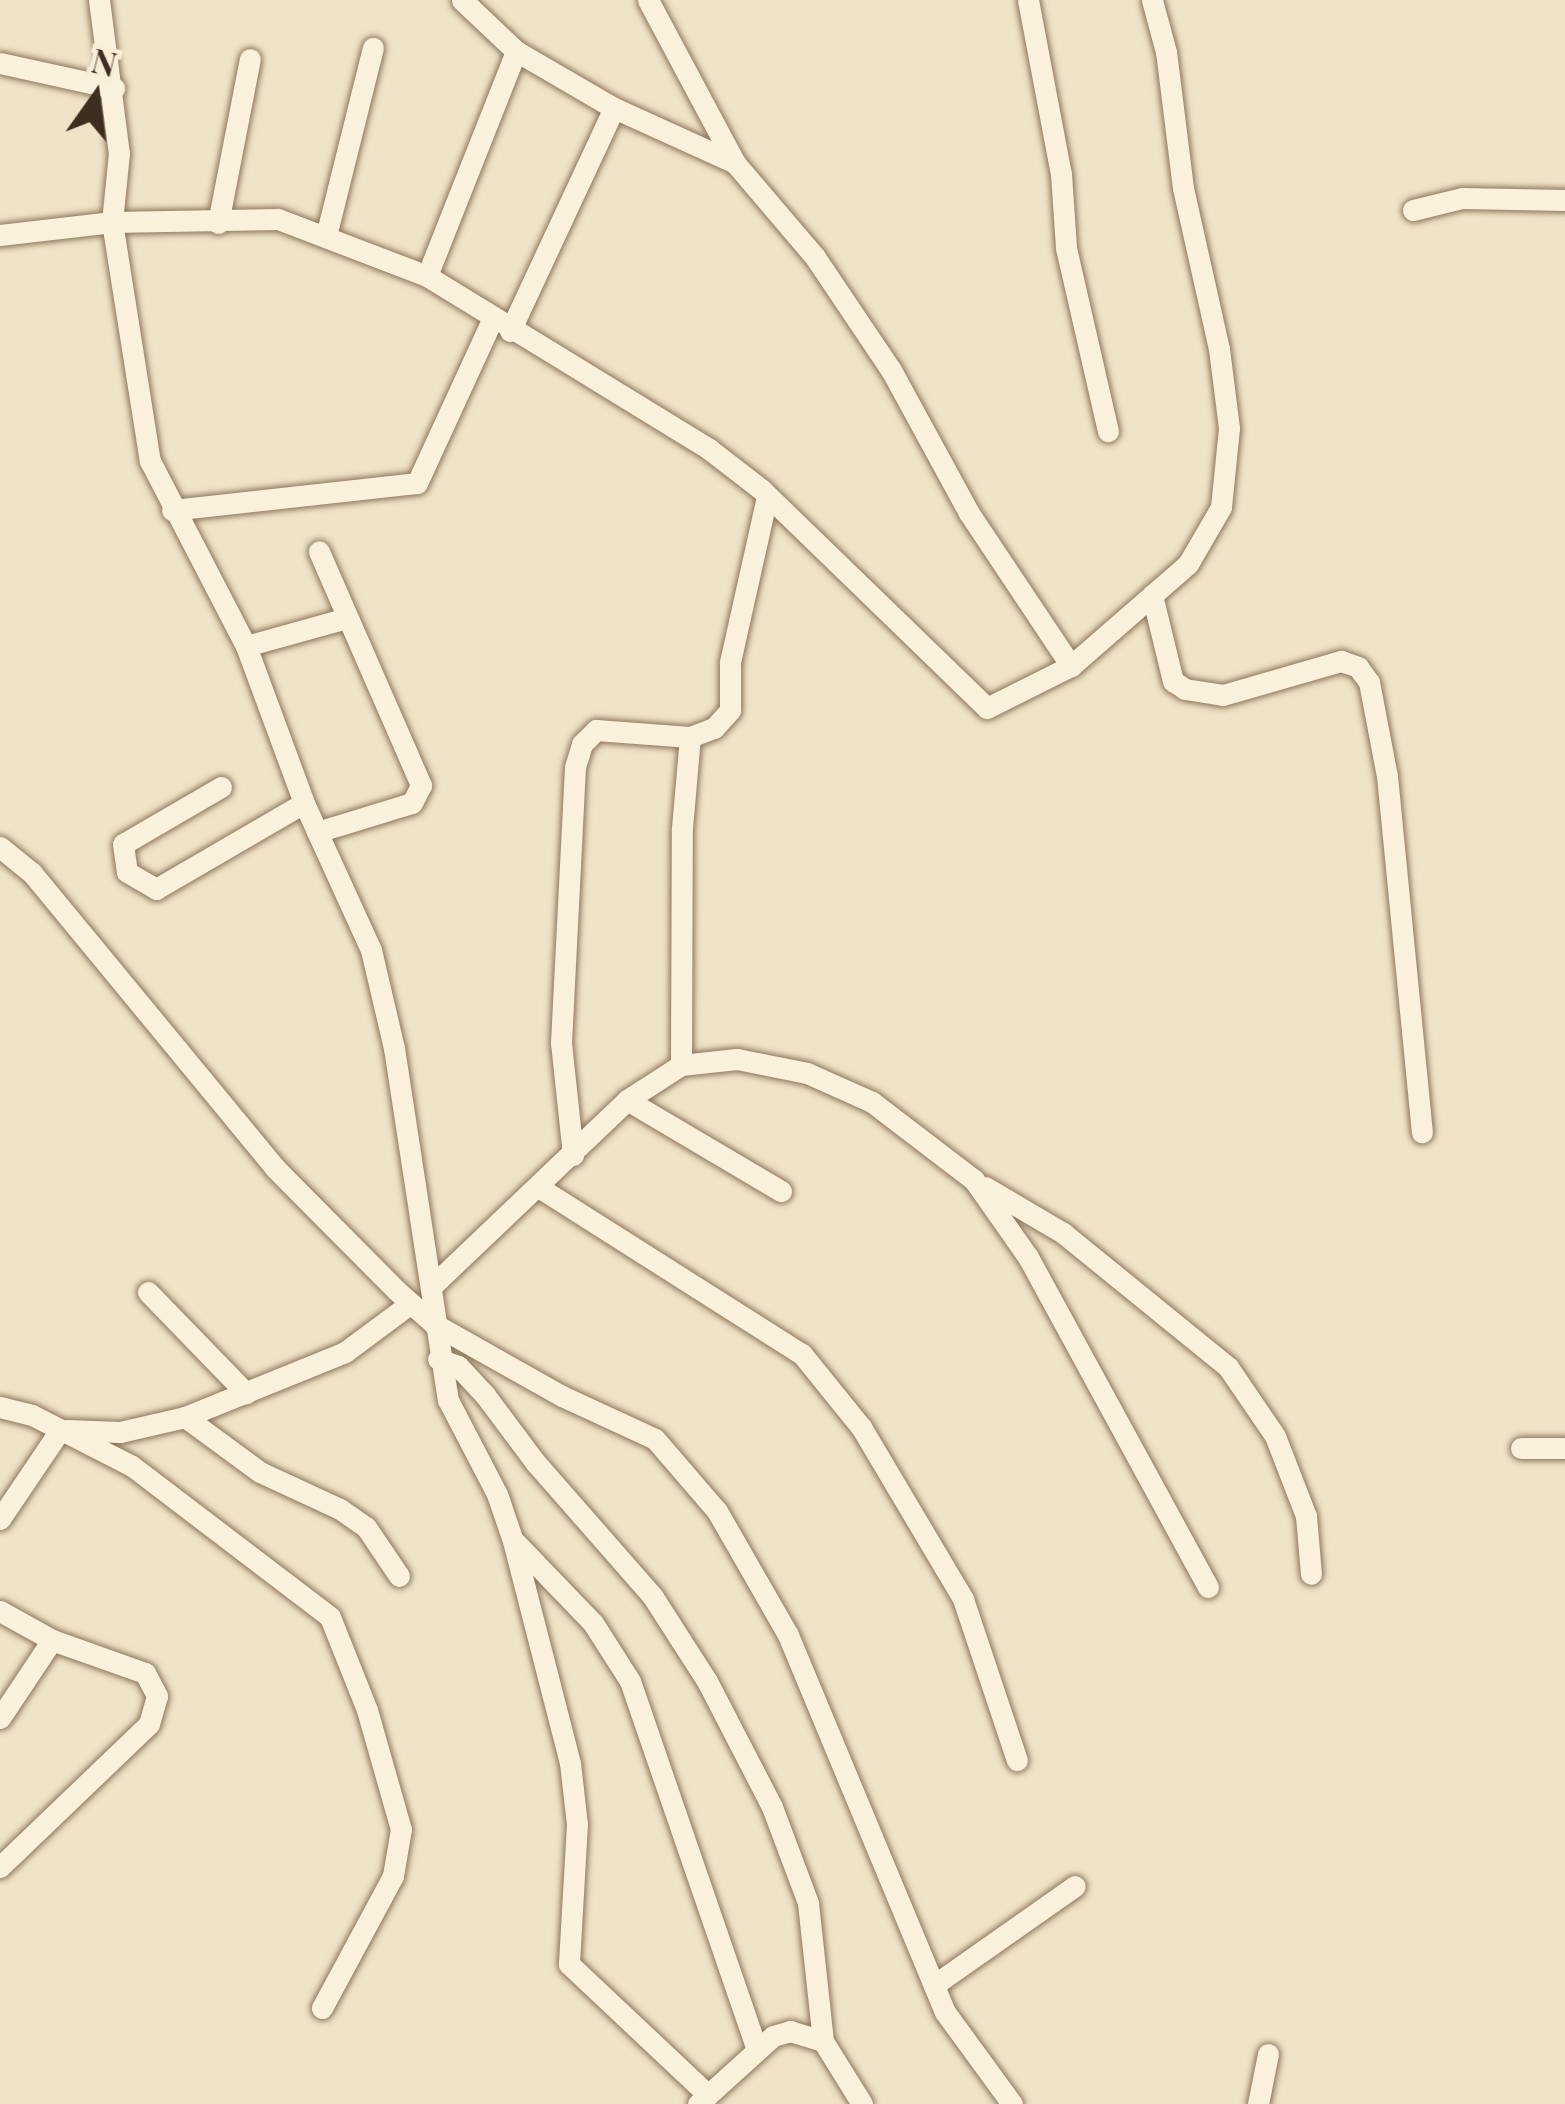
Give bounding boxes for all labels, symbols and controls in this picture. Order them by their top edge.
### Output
north arrow [36,36,156,156]
text: N [88,37,122,85]

